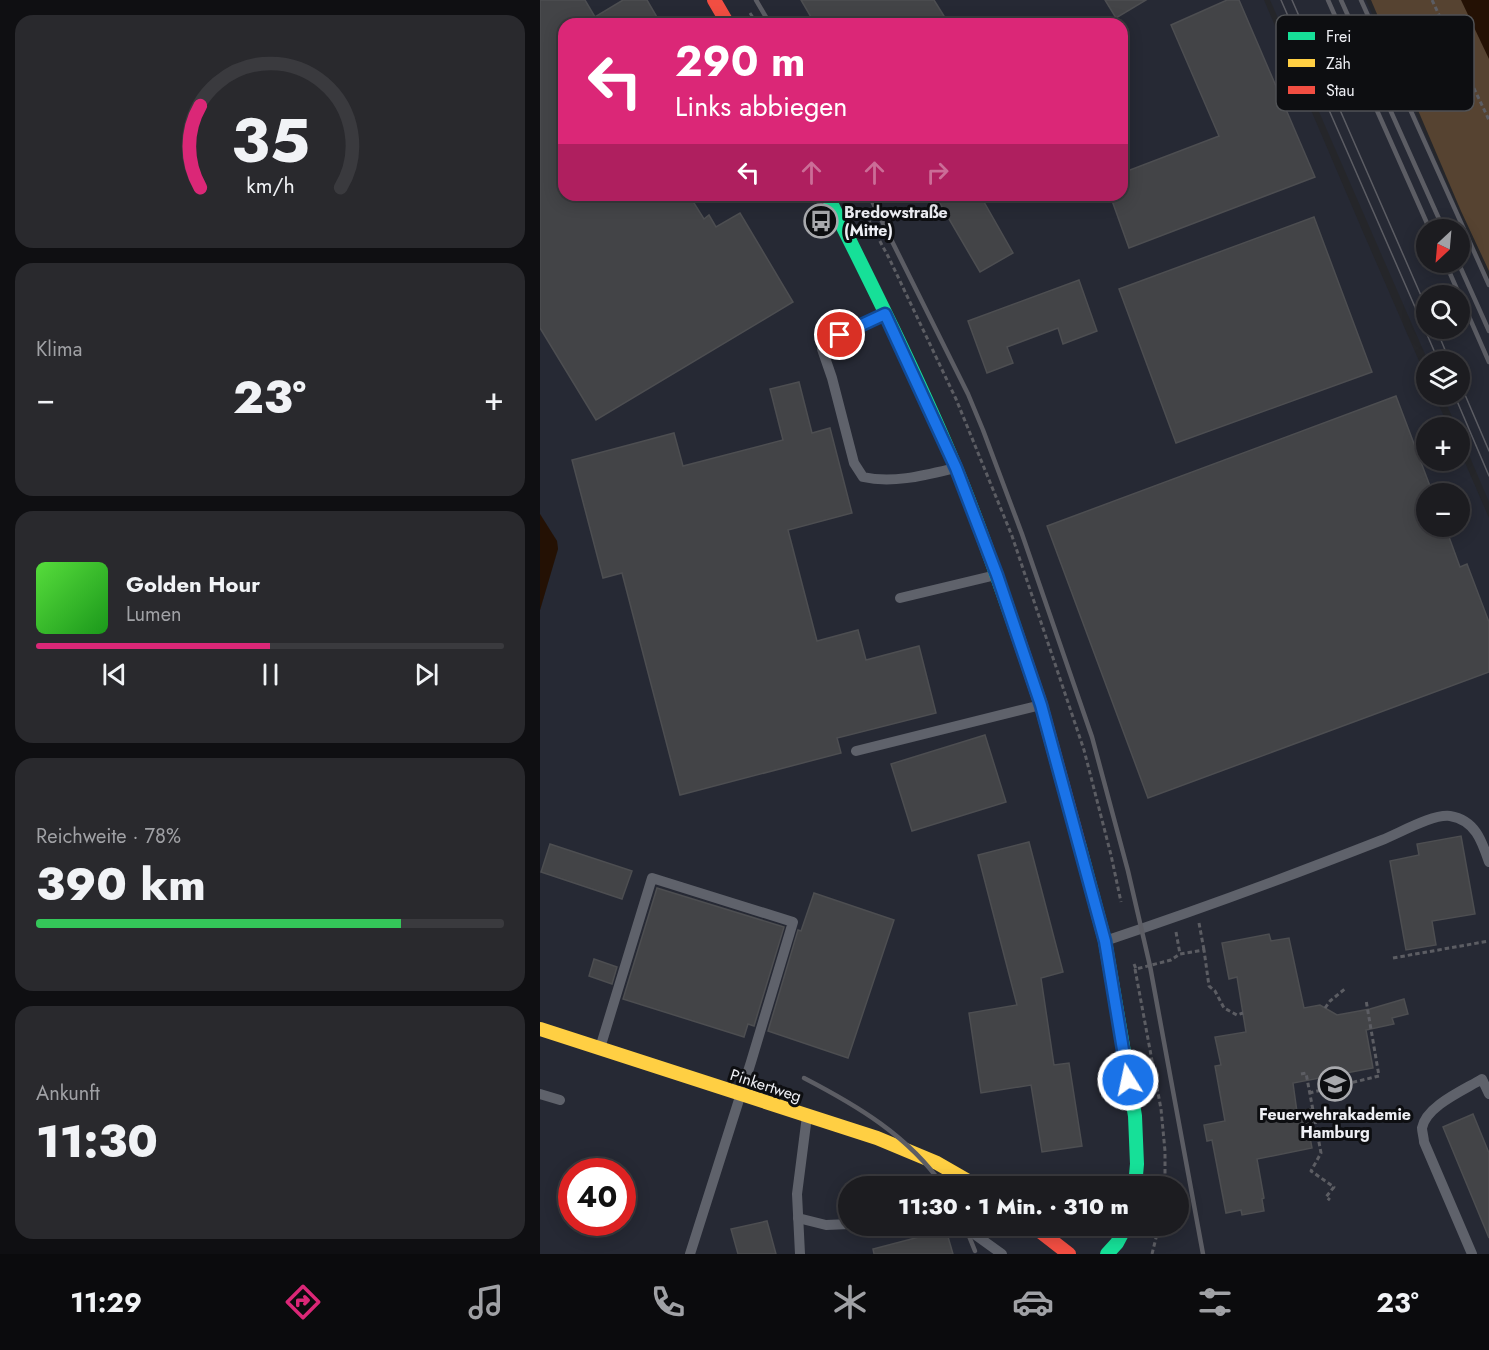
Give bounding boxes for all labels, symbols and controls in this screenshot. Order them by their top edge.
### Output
legend [1276,15,1474,111]
text: Frei [1326,25,1351,48]
text: 290 m [675,31,806,92]
icon: left [576,42,654,120]
text: Zäh [1326,52,1351,75]
text: Stau [1326,79,1355,102]
text: Links abbiegen [675,87,847,126]
text: 35 [230,96,309,186]
icon: left [732,156,765,189]
icon: ahead [795,156,828,189]
icon: ahead [858,156,891,189]
icon: right [921,156,954,189]
text: km/h [246,171,294,202]
place label: Bredowstraße (Mitte) [844,201,948,242]
bus stop icon: Bredowstraße (Mitte) [803,203,839,239]
north arrow [1416,219,1470,273]
map controls [1416,219,1470,537]
button: search [1416,285,1470,339]
pin [814,309,865,360]
icon: arrive [823,318,856,351]
text: Klima [36,335,82,364]
button: layers [1416,351,1470,405]
text: 23° [233,365,306,430]
text: − [36,375,55,422]
text: + [484,375,504,422]
button: + [1416,417,1470,471]
button: − [1416,483,1470,537]
text: Golden Hour [126,568,260,600]
text: Lumen [126,600,182,629]
icon: previous [98,658,131,691]
icon: pause [254,658,287,691]
icon: next [410,658,443,691]
text: Reichweite · 78% [36,822,181,851]
text: 390 km [36,852,206,917]
position arrow [1096,1048,1160,1112]
street label: Pinkertweg [727,1063,804,1108]
school or university icon: Feuerwehrakademie Hamburg [1317,1066,1353,1102]
text: Ankunft [36,1079,100,1108]
place label: Feuerwehrakademie Hamburg [1259,1103,1411,1144]
text: 11:30 [36,1109,158,1174]
speed limit sign: 40 [558,1158,636,1236]
text: 11:30 · 1 Min. · 310 m [898,1190,1129,1222]
icon: directions [282,1281,324,1323]
icon: music [465,1281,507,1323]
icon: phone [647,1281,689,1323]
icon: climate [829,1281,871,1323]
icon: car [1012,1281,1054,1323]
icon: filters [1194,1281,1236,1323]
text: 11:29 [70,1283,142,1322]
text: 23° [1376,1283,1419,1322]

